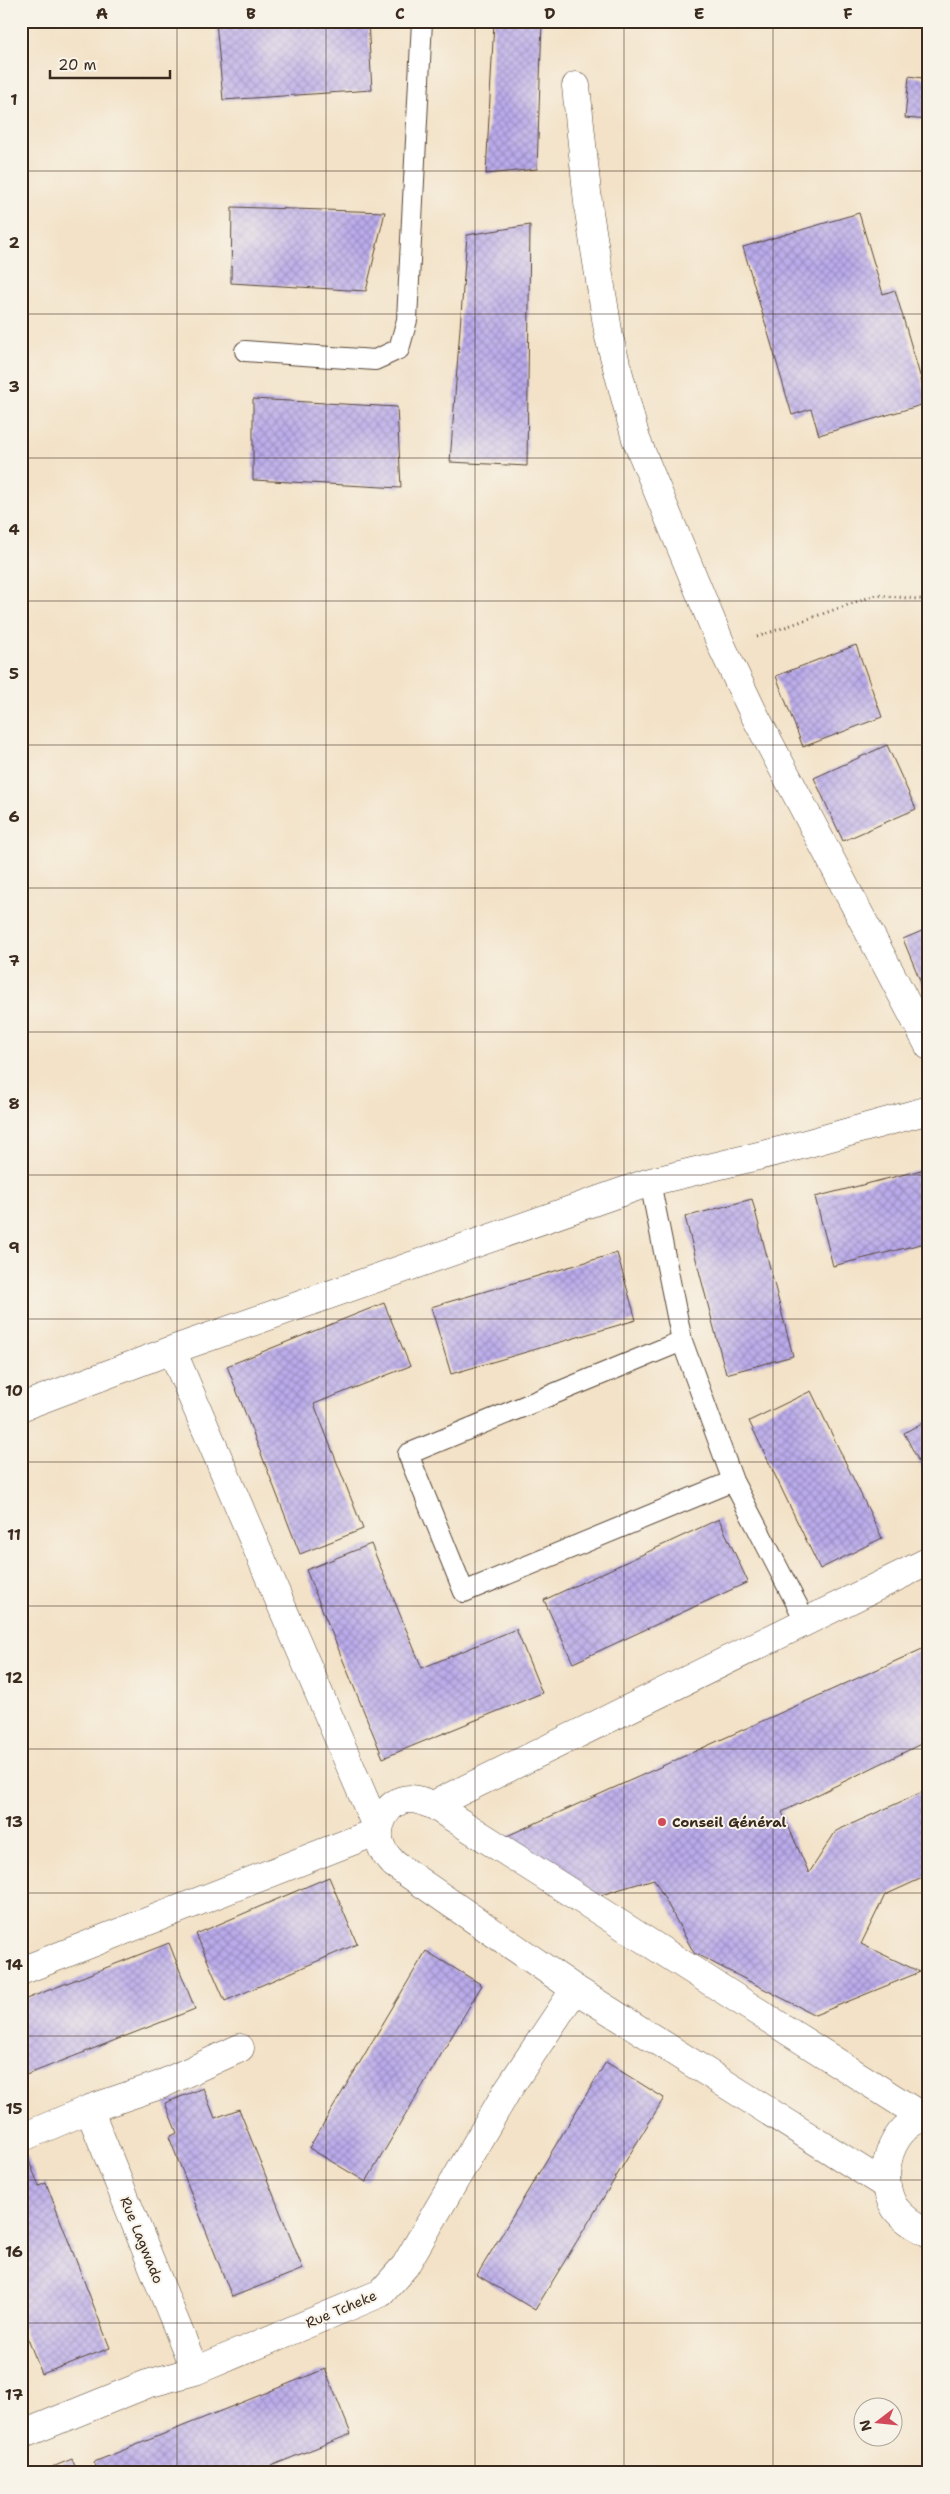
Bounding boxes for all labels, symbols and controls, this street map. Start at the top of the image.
text: A [96,3,108,24]
text: B [246,3,256,24]
text: C [395,3,405,24]
text: D [544,3,556,24]
text: E [694,3,704,24]
text: F [843,3,853,24]
scale bar [50,48,170,80]
text: 20 m [58,55,97,75]
text: 1 [10,89,18,110]
text: 2 [8,232,20,253]
text: 3 [8,376,20,397]
text: 4 [8,519,20,540]
text: 5 [9,663,19,684]
text: 6 [8,806,20,827]
text: 7 [8,950,20,971]
text: 8 [8,1093,20,1114]
text: 9 [8,1237,20,1258]
text: 10 [5,1380,23,1401]
text: 11 [7,1524,21,1545]
text: 12 [5,1667,23,1688]
text: 13 [5,1811,23,1832]
place label: Conseil Général [672,1813,787,1831]
marker: Conseil Général [656,1816,668,1828]
text: 14 [5,1954,23,1975]
text: 15 [5,2098,23,2119]
street label: Rue Lagwado [116,2194,168,2286]
text: 16 [5,2241,23,2262]
street label: Rue Tcheke [303,2286,379,2332]
text: 17 [5,2384,23,2405]
north arrow [852,2396,902,2446]
text: N [855,2418,876,2433]

